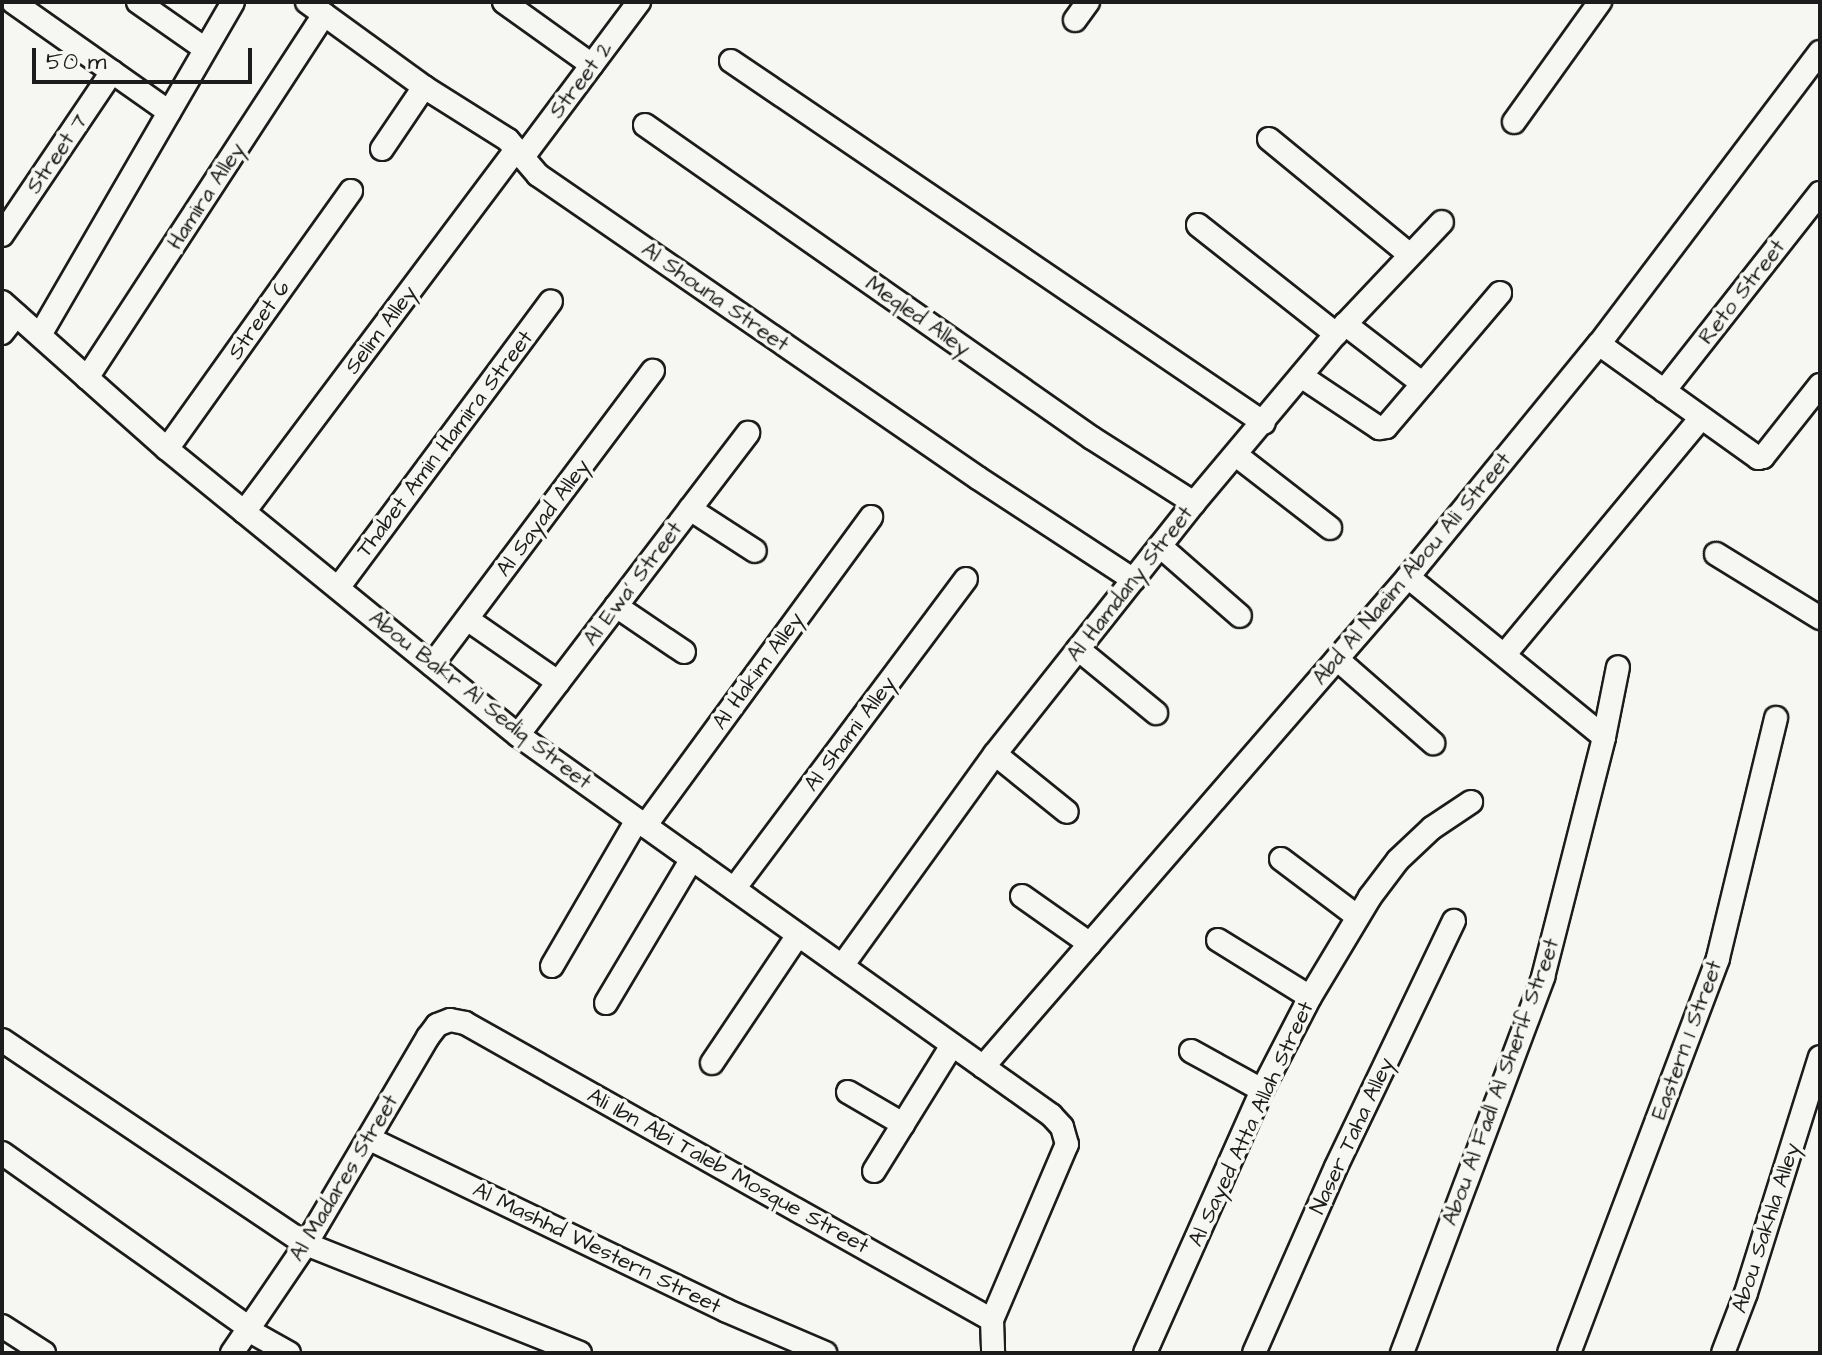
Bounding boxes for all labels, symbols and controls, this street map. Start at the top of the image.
scale bar [36,32,256,82]
street label: Street 2 [544,36,618,124]
text: 50 m [46,45,106,79]
street label: Street 7 [21,109,93,199]
street label: Hamira Alley [162,138,250,254]
street label: Reto Street [1693,234,1791,350]
street label: Al Shouna Street [636,236,794,358]
street label: Meqled Alley [861,270,975,362]
street label: Street 6 [222,275,296,365]
street label: Selim Alley [339,281,423,379]
street label: Thabet Amin Hamira Street [351,325,539,563]
street label: Abd Al Naeim Abou Ali Street [1307,447,1517,691]
street label: Al Sayad Alley [490,454,596,582]
street label: Al Hamdany Street [1061,501,1199,667]
street label: Al Ewa' Street [578,517,688,651]
street label: Abou Bakr Al Sediq Street [363,605,597,795]
street label: Al Hakim Alley [707,607,809,735]
street label: Al Shami Alley [798,671,902,797]
street label: Abou Al Fadl Al Sherif Street [1437,935,1565,1229]
street label: Eastern 1 Street [1646,957,1728,1123]
street label: Al Sayed Atta Allah Street [1183,997,1319,1251]
street label: Naser Taha Alley [1304,1054,1400,1218]
street label: Ali Ibn Abi Taleb Mosque Street [583,1082,873,1260]
street label: Al Madares Street [284,1090,404,1266]
street label: Abou Sakhla Alley [1726,1140,1806,1316]
street label: Al Mashhd Western Street [469,1176,725,1320]

